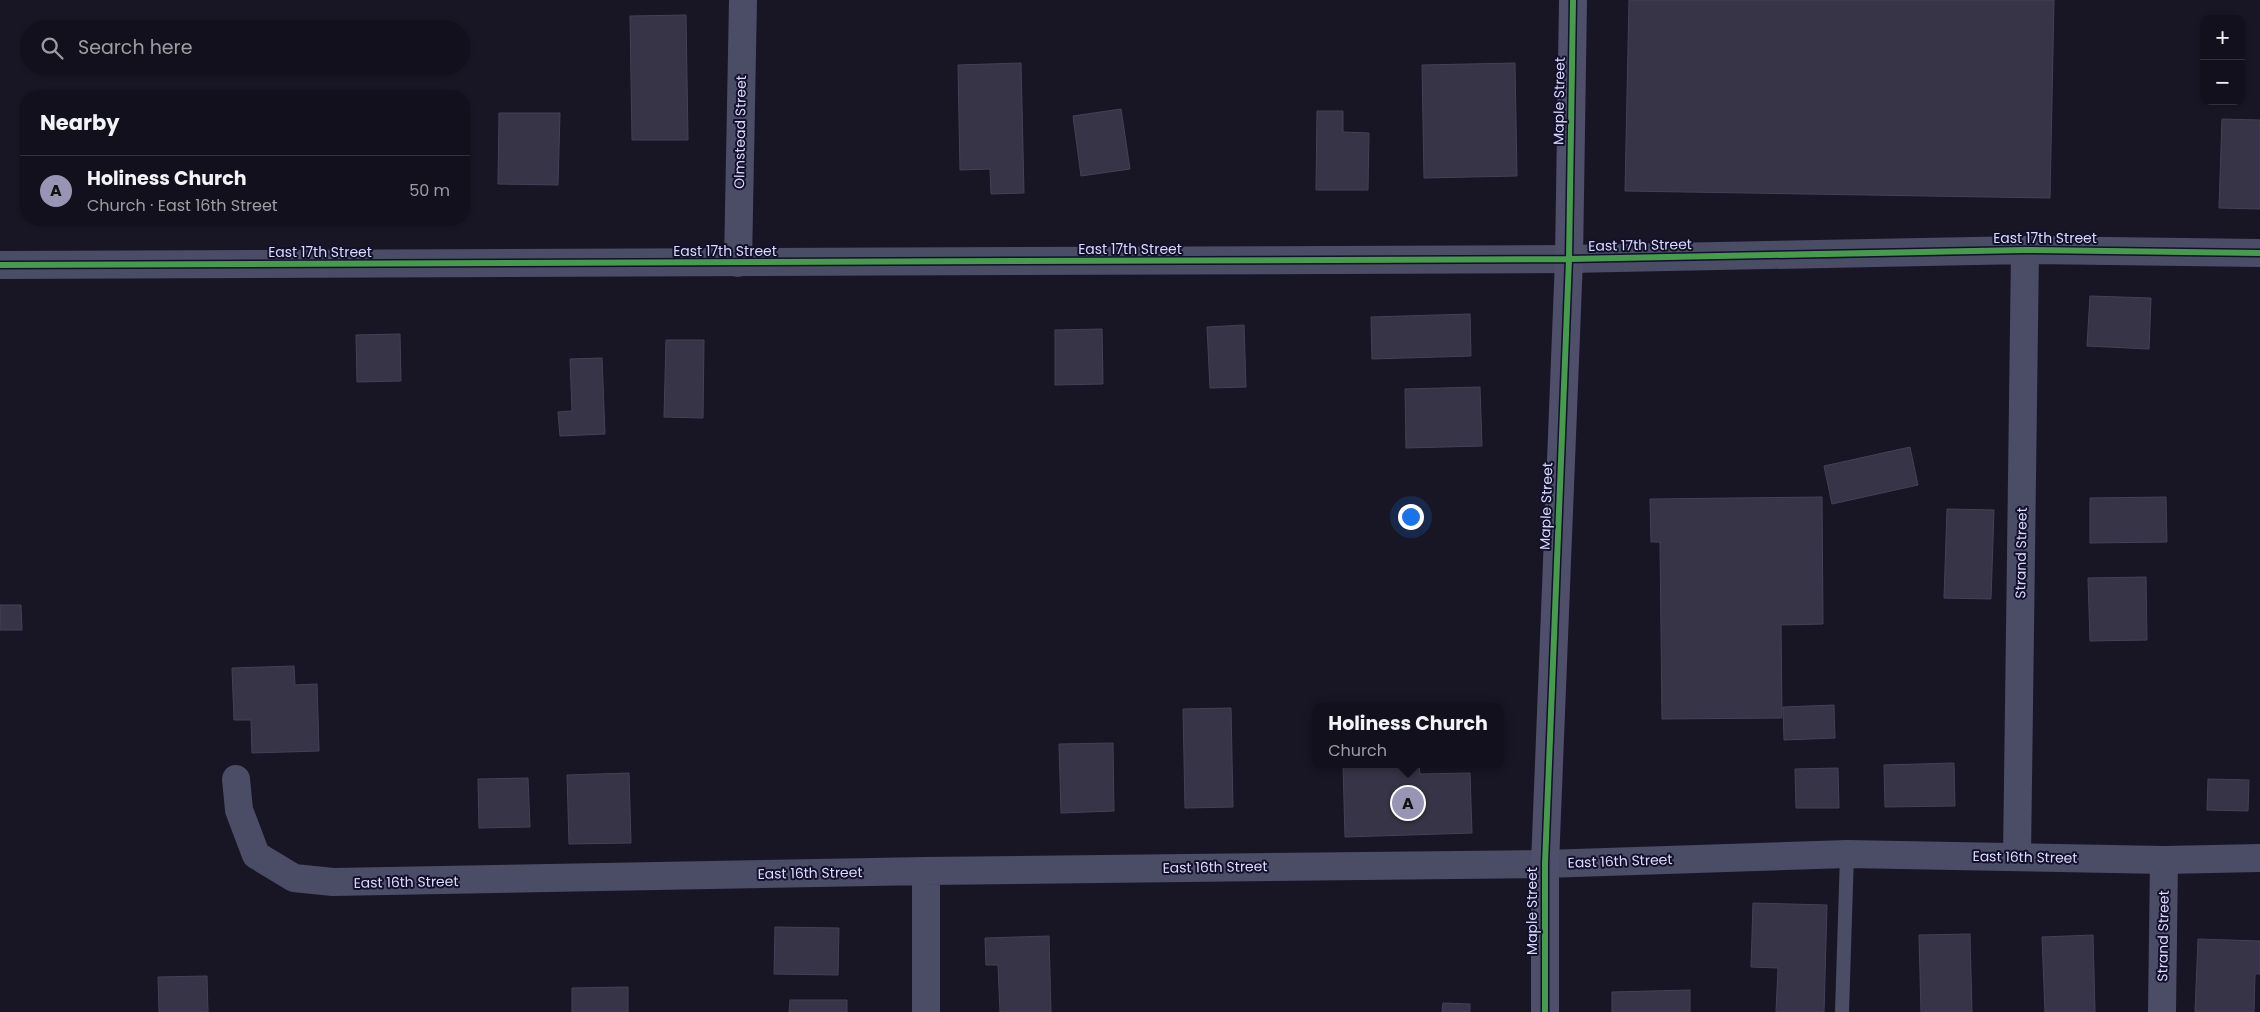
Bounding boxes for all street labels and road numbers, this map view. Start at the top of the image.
street label: Maple Street [1548,57,1570,145]
street label: Olmstead Street [729,75,751,189]
street label: East 17th Street [1993,228,2097,248]
street label: East 17th Street [1588,234,1692,256]
street label: East 17th Street [1078,239,1182,259]
street label: East 17th Street [673,241,777,261]
street label: East 17th Street [268,242,372,262]
street label: Maple Street [1534,462,1558,550]
street label: Strand Street [2010,507,2032,599]
street label: East 16th Street [1972,846,2078,868]
street label: East 16th Street [1567,849,1673,873]
street label: East 16th Street [1162,856,1268,878]
street label: East 16th Street [757,862,863,884]
street label: Maple Street [1522,867,1542,955]
street label: East 16th Street [353,871,459,893]
street label: Strand Street [2152,890,2174,982]

